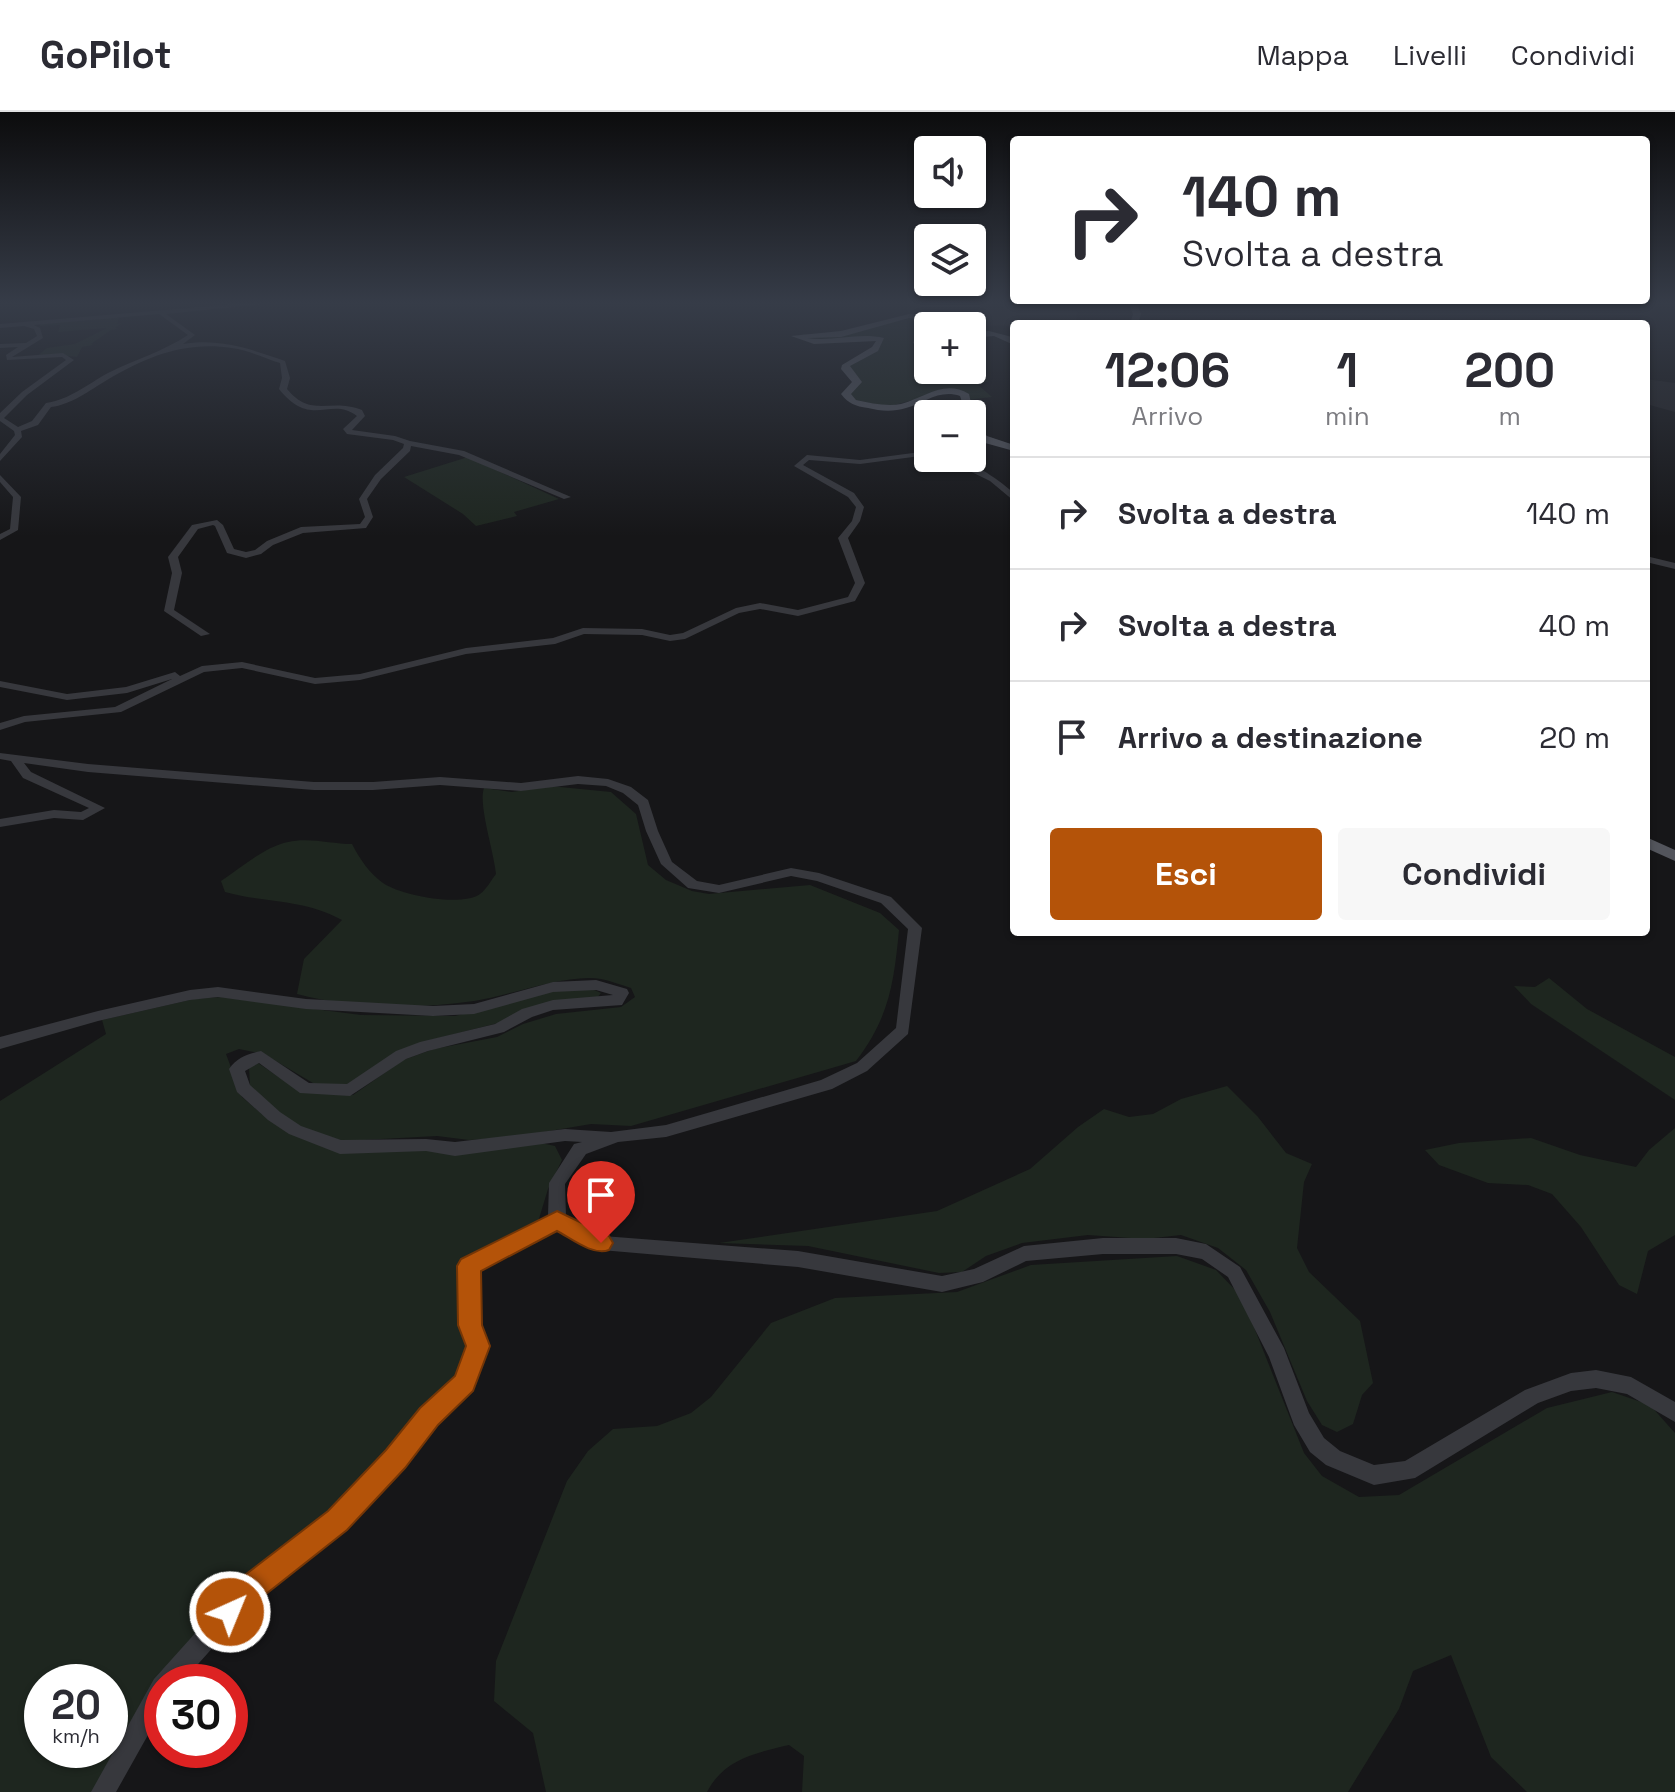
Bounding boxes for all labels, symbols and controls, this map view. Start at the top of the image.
text: GoPilot [40,31,172,79]
text: Mappa [1256,37,1349,73]
text: Livelli [1393,37,1467,73]
text: Condividi [1511,37,1635,73]
map controls [914,136,986,472]
button: sound [914,136,986,208]
text: 140 m [1182,161,1341,232]
icon: right [1050,168,1154,272]
button: layers [914,224,986,296]
text: Svolta a destra [1182,231,1443,277]
button: + [914,312,986,384]
text: 12:06 [1105,340,1230,401]
text: 1 [1336,340,1358,401]
text: 200 [1464,340,1555,401]
text: Arrivo [1132,399,1203,433]
text: min [1325,399,1370,433]
text: m [1499,399,1521,433]
button: − [914,400,986,472]
icon: right [1050,491,1094,535]
text: Svolta a destra [1118,494,1337,533]
text: 140 m [1526,494,1610,533]
icon: right [1050,603,1094,647]
text: Svolta a destra [1118,606,1337,645]
text: 40 m [1539,606,1610,645]
icon: arrive [1050,715,1094,759]
text: Arrivo a destinazione [1118,718,1423,757]
text: 20 m [1539,718,1610,757]
button: Esci [1050,828,1322,920]
button: Condividi [1338,828,1610,920]
pin [567,1161,635,1243]
icon: arrive [579,1173,623,1217]
position arrow [188,1570,272,1654]
speed limit sign: 30 [144,1664,248,1768]
text: 20 [51,1680,101,1731]
text: km/h [52,1723,100,1749]

